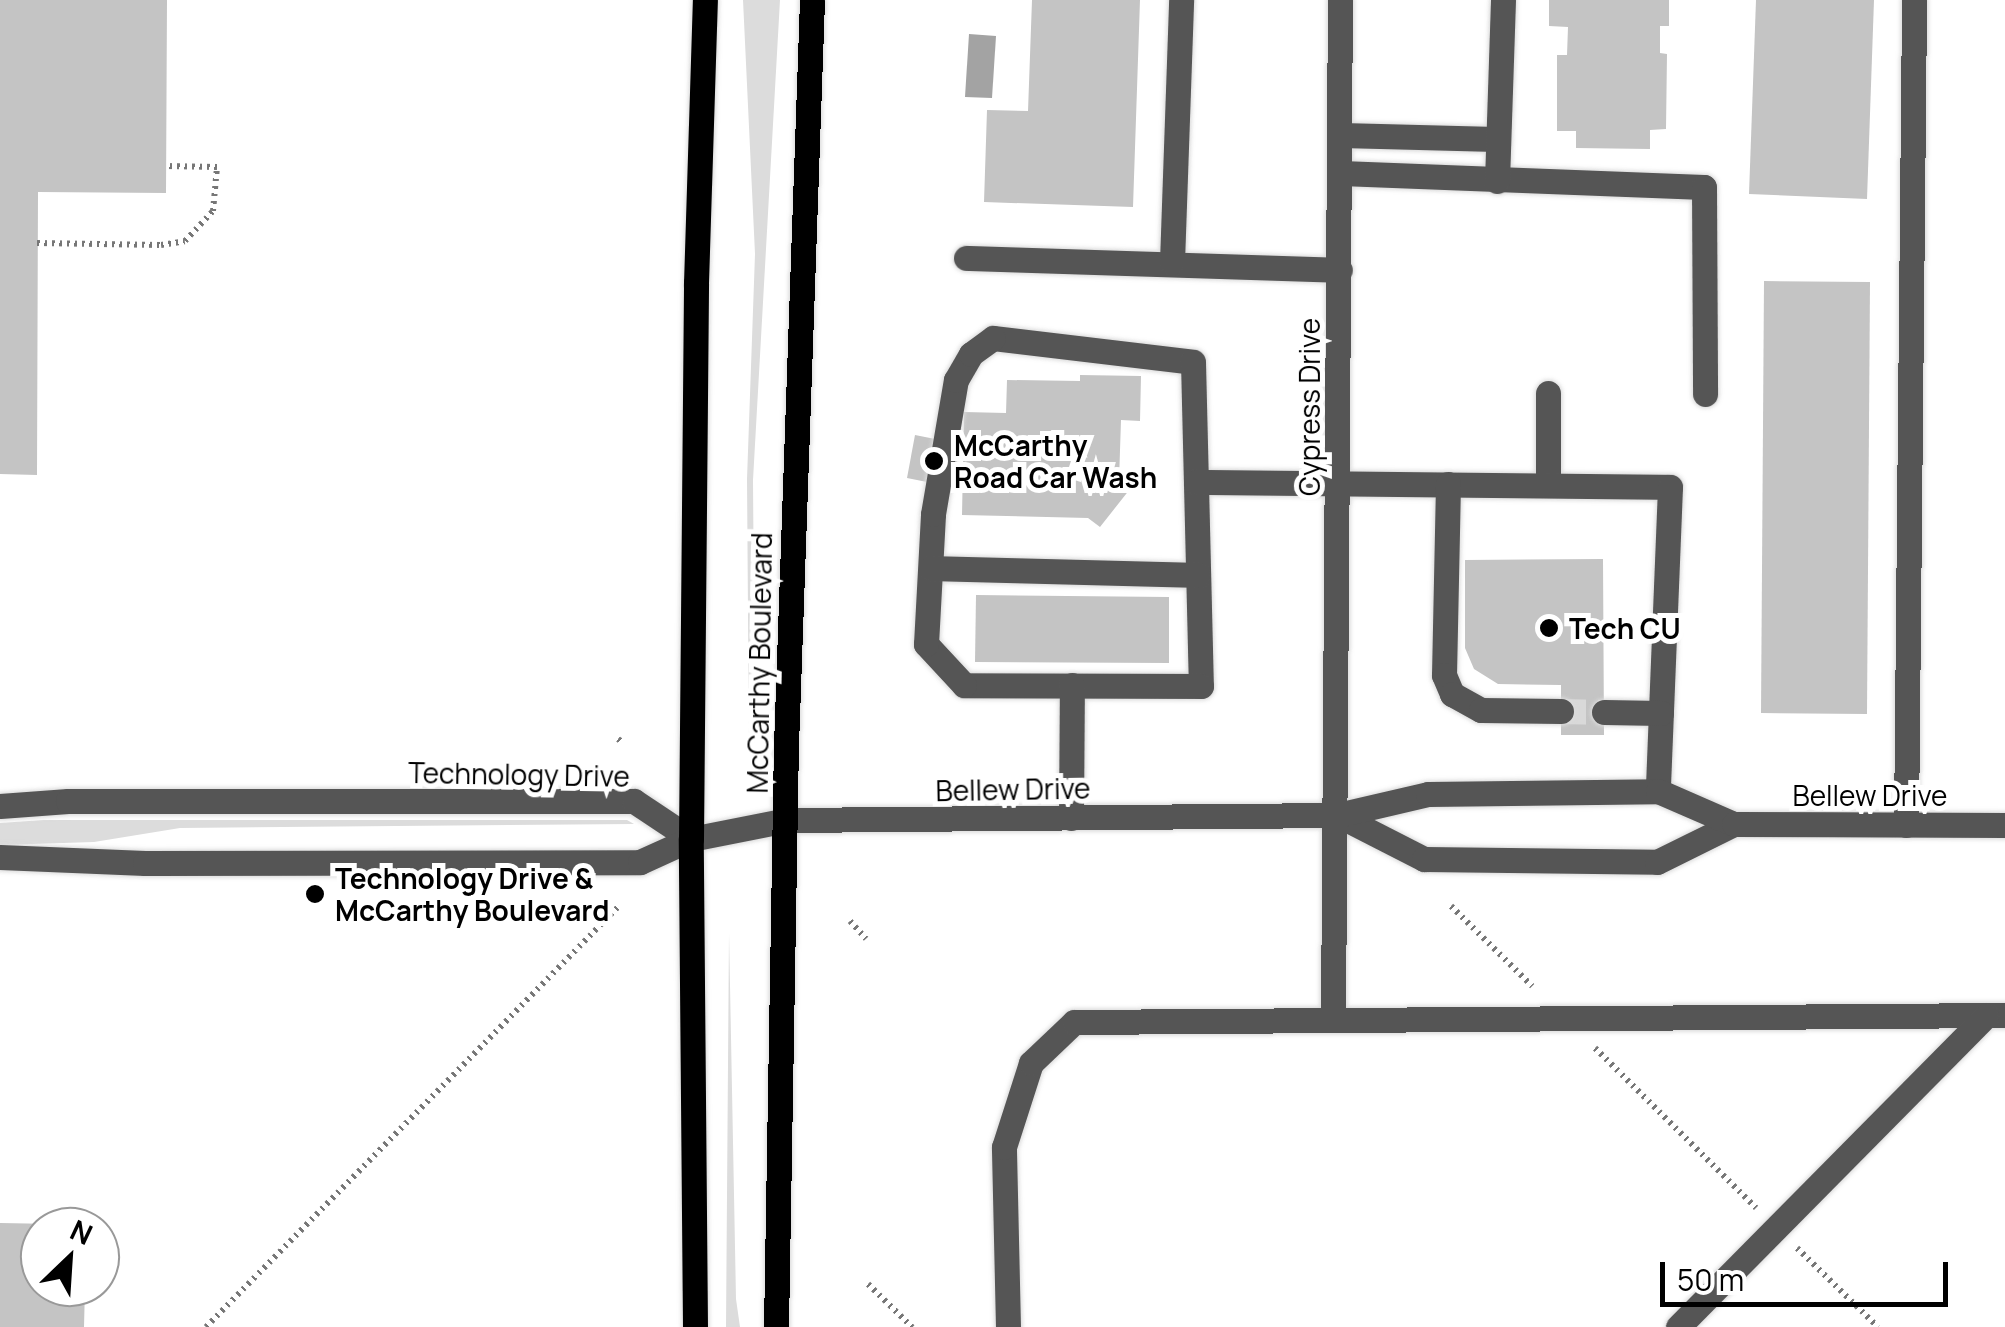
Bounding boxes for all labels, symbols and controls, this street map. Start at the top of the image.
street label: Cypress Drive [1292,318,1326,496]
place label: McCarthy Road Car Wash [954,428,1157,494]
marker: McCarthy Road Car Wash [923,450,945,472]
street label: McCarthy Boulevard [740,532,778,794]
place label: Tech CU [1569,611,1681,645]
marker: Tech CU [1538,617,1560,639]
street label: Technology Drive [408,755,630,793]
street label: Bellew Drive [935,771,1091,807]
street label: Bellew Drive [1793,778,1947,812]
place label: Technology Drive & McCarthy Boulevard [335,861,610,927]
marker: Technology Drive & McCarthy Boulevard [304,883,326,905]
north arrow [20,1207,120,1307]
text: N [65,1210,99,1253]
scale bar [1665,1242,1952,1304]
text: 50 m [1677,1259,1744,1300]

